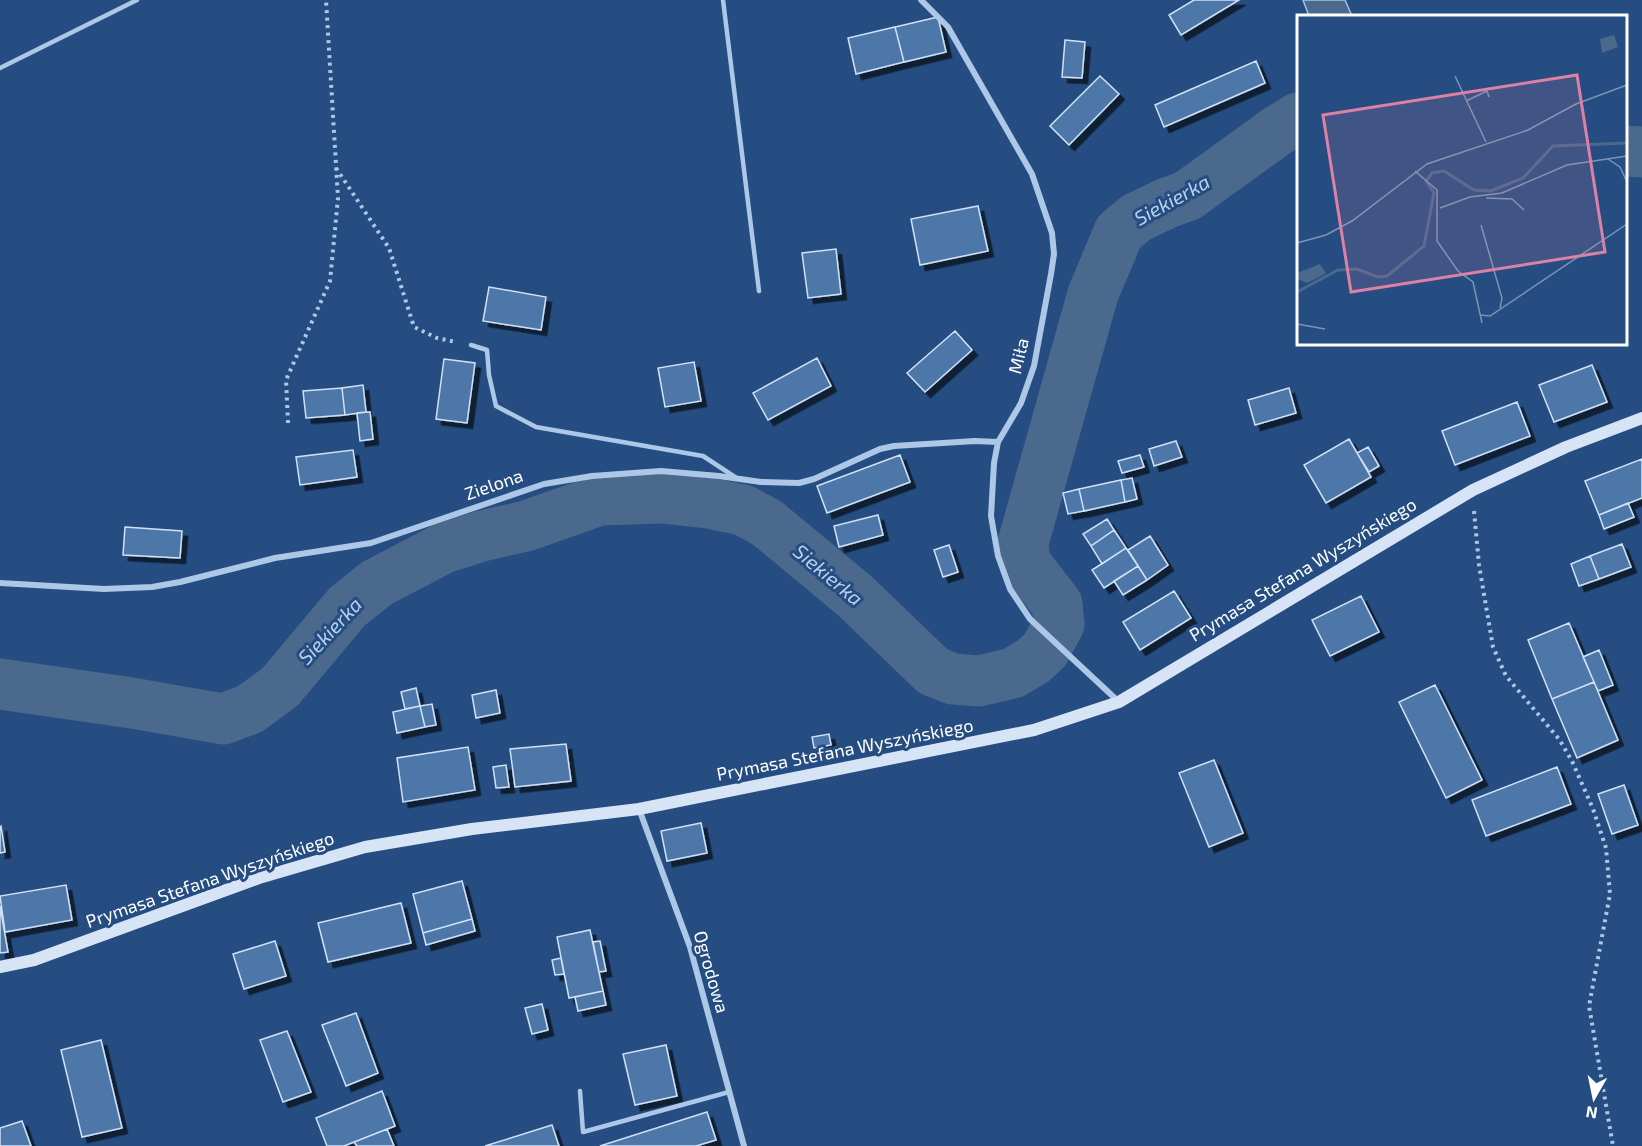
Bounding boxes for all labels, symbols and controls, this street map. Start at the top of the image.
inset map [1297,15,1627,345]
water label: Siekierka [1130,169,1213,230]
street label: Miła [1003,336,1033,376]
street label: Zielona [462,464,526,504]
street label: Prymasa Stefana Wyszyńskiego [1185,493,1420,646]
water label: Siekierka [789,538,868,610]
water label: Siekierka [292,592,366,669]
street label: Prymasa Stefana Wyszyńskiego [715,713,975,785]
street label: Prymasa Stefana Wyszyńskiego [83,826,337,932]
street label: Ogrodowa [690,928,734,1015]
north arrow [1564,1068,1624,1128]
text: N [1584,1103,1599,1124]

